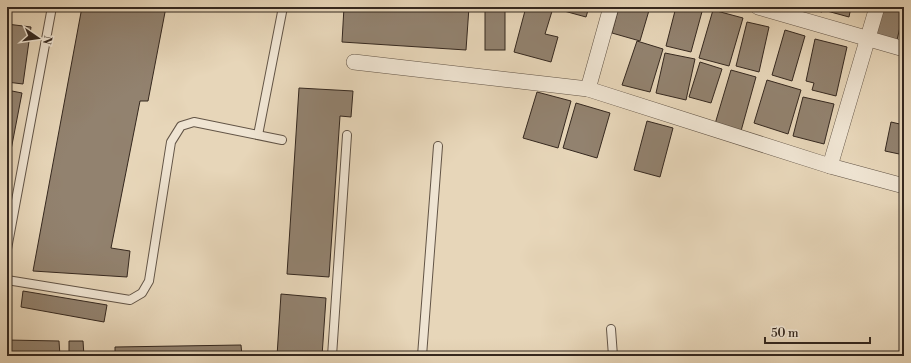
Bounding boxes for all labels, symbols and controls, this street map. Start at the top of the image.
north arrow [18,18,58,58]
text: N [39,34,55,46]
scale bar [765,319,870,345]
text: 50 m [771,326,799,341]

